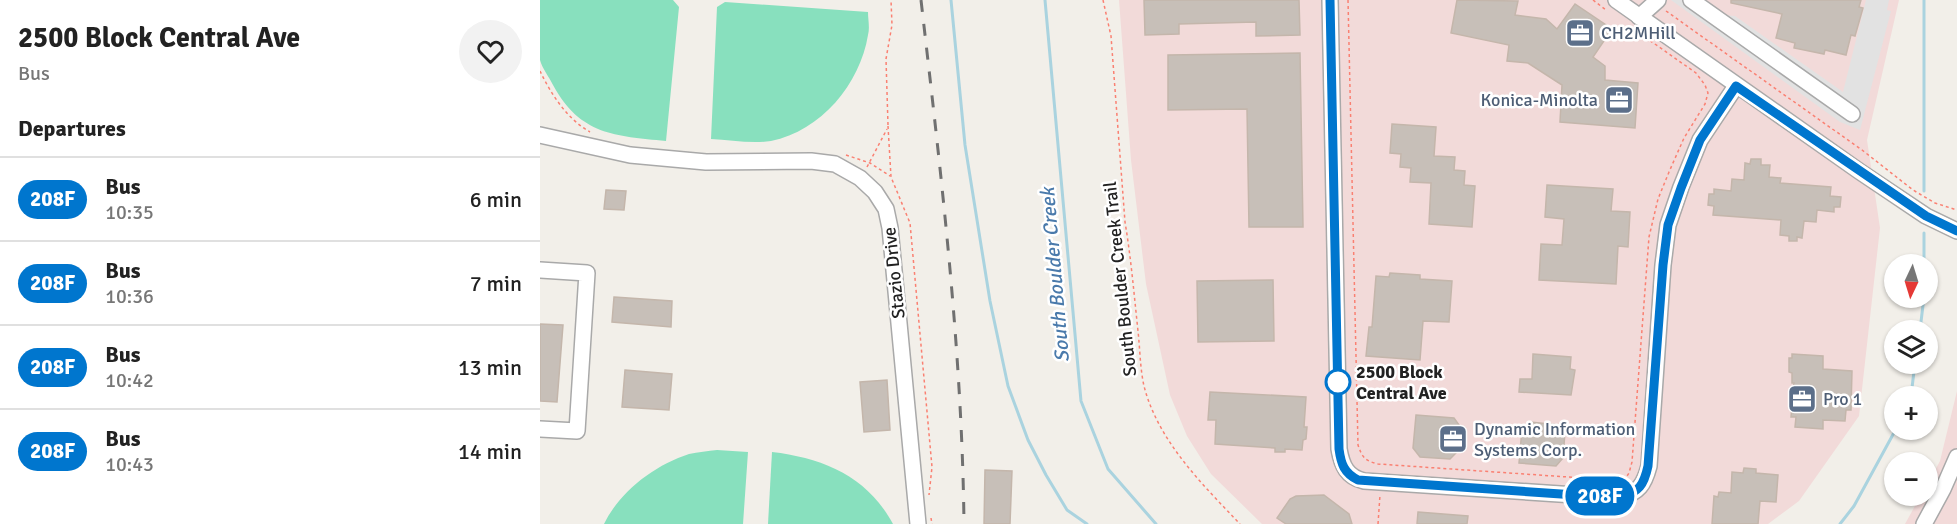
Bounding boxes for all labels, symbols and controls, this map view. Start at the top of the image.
office icon: CH2MHill [1564,17,1596,49]
button: heart [459,20,522,83]
text: 2500 Block Central Ave [18,21,300,55]
place label: CH2MHill [1601,22,1676,44]
text: Bus [18,61,50,86]
office icon: Konica-Minolta [1603,84,1635,116]
place label: Konica-Minolta [1481,89,1598,111]
text: Departures [18,115,126,142]
text: Bus [105,173,141,200]
street label: South Boulder Creek Trail [1099,181,1141,377]
water label: South Boulder Creek [1035,185,1075,363]
text: 208F [30,186,75,212]
text: 6 min [470,186,522,213]
text: 10:35 [105,200,154,225]
street label: Stazio Drive [878,226,910,320]
north arrow [1884,254,1938,308]
map controls [1884,254,1938,506]
text: Bus [105,257,141,284]
text: 208F [30,270,75,296]
text: 7 min [470,270,522,297]
text: 10:36 [105,284,154,309]
button: layers [1884,320,1938,374]
text: Bus [105,341,141,368]
text: 208F [30,354,75,380]
text: 13 min [458,354,522,381]
place label: 2500 Block Central Ave [1356,361,1447,404]
text: 10:42 [105,368,154,393]
marker: 2500 Block Central Ave [1325,369,1351,395]
office icon: Pro 1 [1786,383,1818,415]
button: + [1884,386,1938,440]
place label: Pro 1 [1823,388,1862,410]
place label: Dynamic Information Systems Corp. [1474,418,1635,461]
office icon: Dynamic Information Systems Corp. [1437,423,1469,455]
text: Bus [105,425,141,452]
text: 208F [30,438,75,464]
text: 14 min [458,438,522,465]
text: 10:43 [105,452,154,477]
button: − [1884,452,1938,506]
line badge: 208F [1558,476,1642,516]
text: 208F [1577,483,1623,509]

